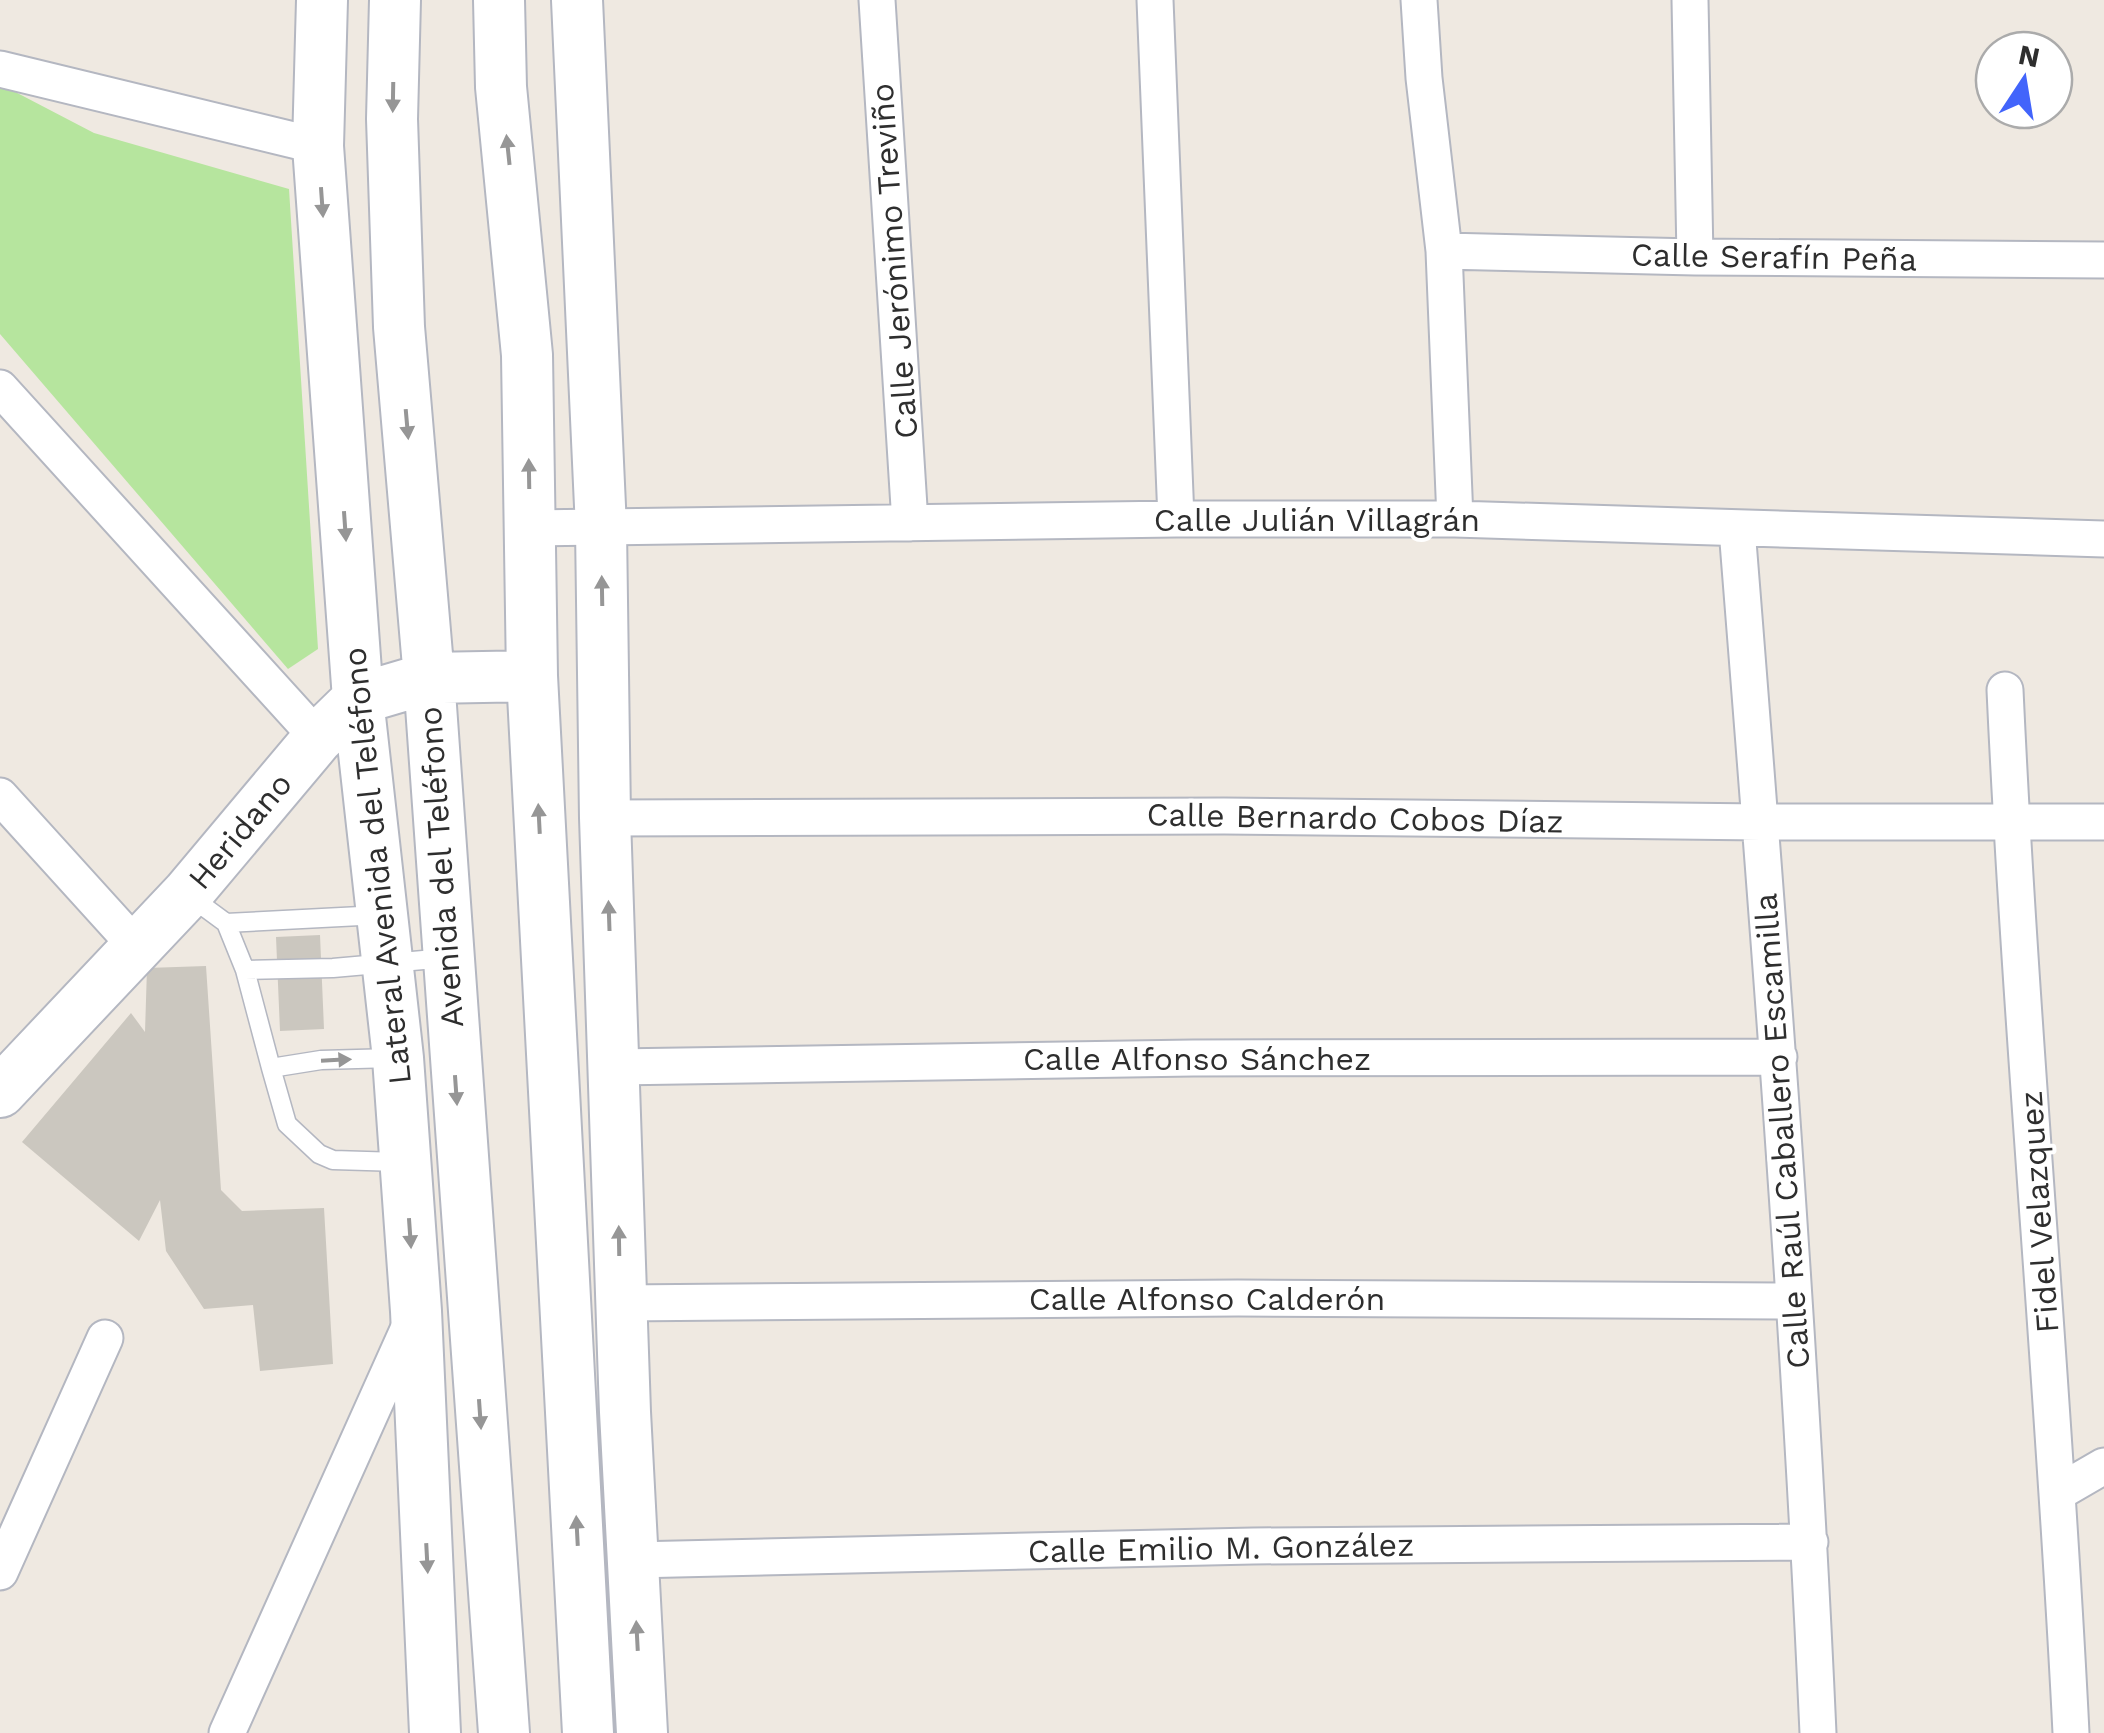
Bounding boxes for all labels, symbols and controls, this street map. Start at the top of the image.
north arrow [1974,30,2074,130]
text: N [2016,38,2043,74]
one-way arrow [384,82,400,114]
street label: Calle Jerónimo Treviño [863,82,925,440]
one-way arrow [499,133,515,165]
one-way arrow [315,187,331,219]
street label: Calle Serafín Peña [1631,236,1917,278]
one-way arrow [400,408,416,440]
one-way arrow [521,457,537,489]
street label: Calle Julián Villagrán [1154,501,1480,539]
one-way arrow [338,511,354,543]
one-way arrow [594,575,610,607]
street label: Lateral Avenida del Teléfono [335,646,419,1086]
street label: Avenida del Teléfono [411,705,471,1029]
street label: Heridano [180,765,300,897]
street label: Calle Bernardo Cobos Díaz [1146,795,1564,841]
one-way arrow [530,802,546,834]
street label: Calle Raúl Caballero Escamilla [1746,892,1818,1370]
one-way arrow [601,900,617,932]
street label: Calle Alfonso Sánchez [1023,1040,1371,1078]
one-way arrow [321,1052,353,1068]
one-way arrow [449,1074,465,1106]
street label: Fidel Velazquez [2012,1090,2066,1334]
one-way arrow [403,1218,419,1250]
one-way arrow [611,1225,627,1257]
street label: Calle Alfonso Calderón [1029,1280,1385,1318]
one-way arrow [473,1399,489,1430]
one-way arrow [569,1514,585,1546]
street label: Calle Emilio M. González [1028,1526,1414,1570]
one-way arrow [419,1542,435,1574]
one-way arrow [629,1619,645,1651]

